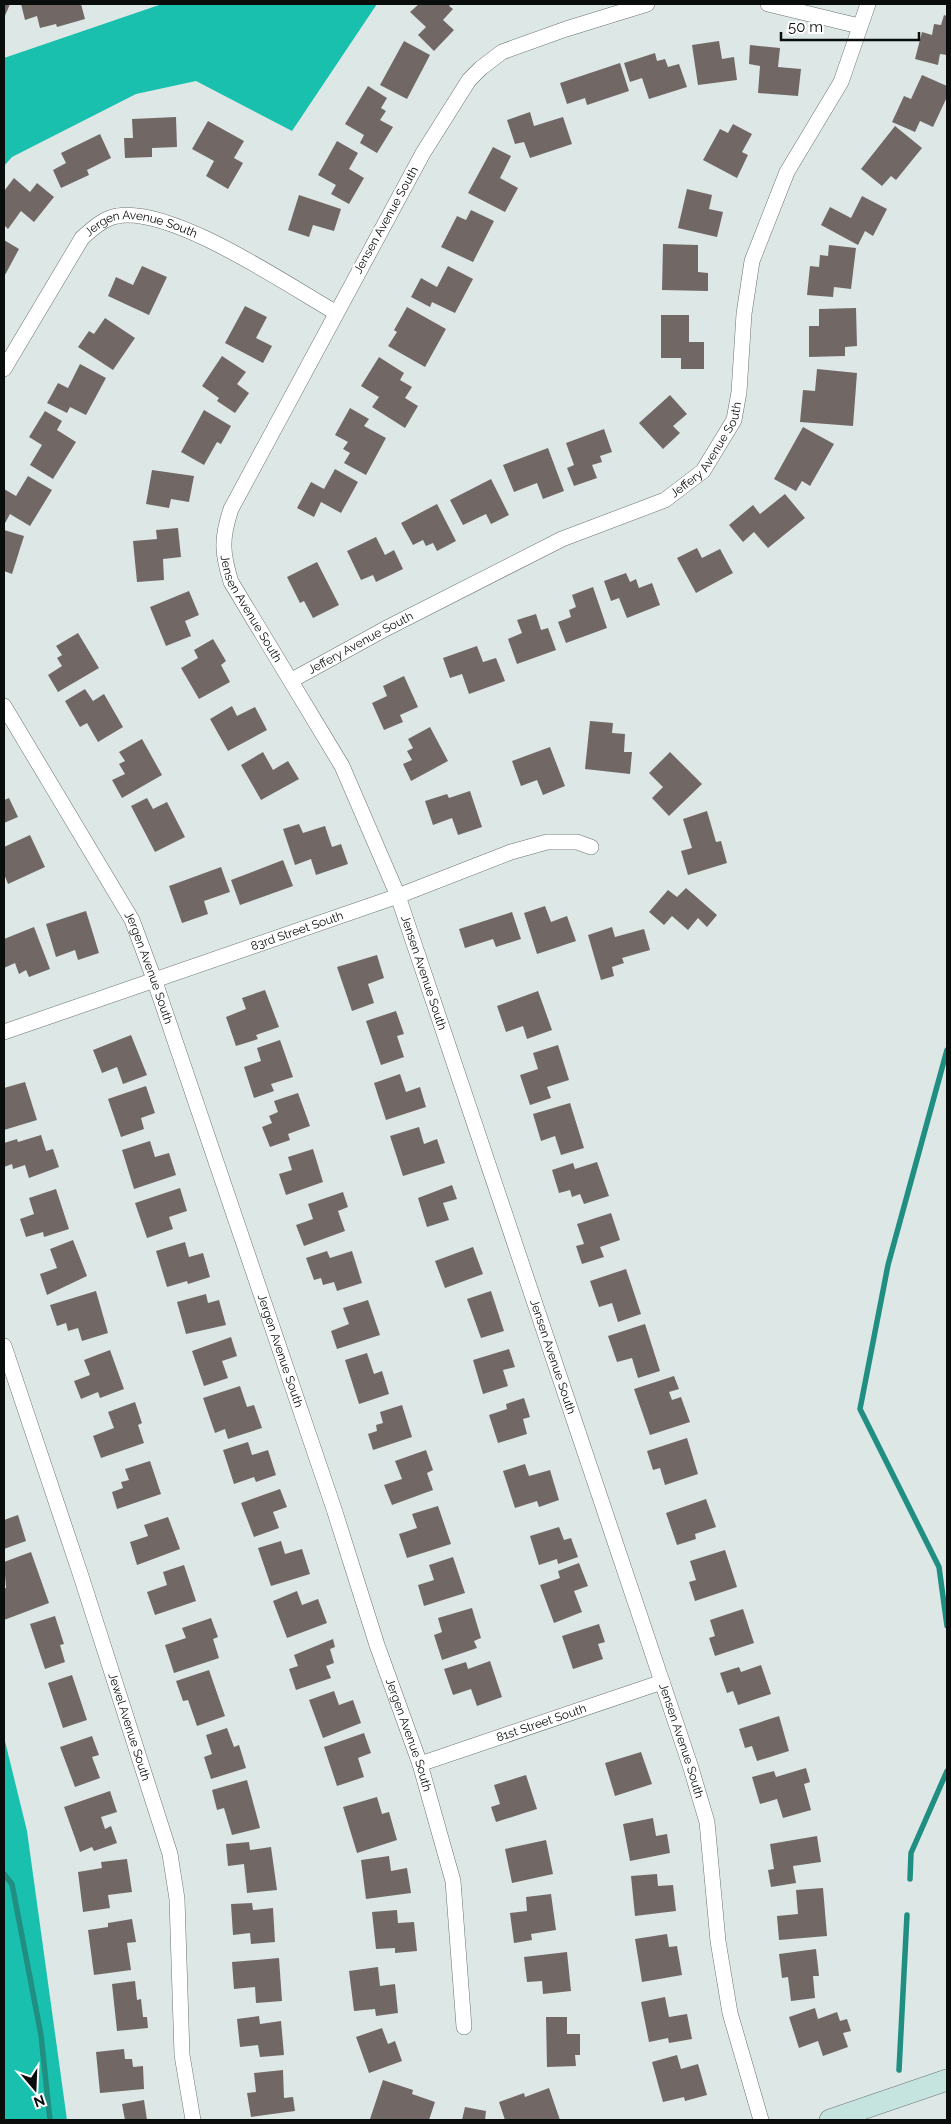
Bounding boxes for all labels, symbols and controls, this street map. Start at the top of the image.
scale bar [781,10,918,42]
text: 50 m [788,18,823,36]
street label: Jensen Avenue South [351,164,421,276]
text: Jergen Avenue South [82,208,200,241]
street label: Jergen Avenue South [82,229,202,245]
street label: Jeffery Avenue South [668,401,744,500]
street label: Jensen Avenue South [218,554,285,665]
street label: Jeffery Avenue South [306,609,415,677]
street label: 83rd Street South [249,908,345,953]
street label: Jergen Avenue South [122,909,176,1026]
street label: Jensen Avenue South [398,914,450,1032]
street label: Jergen Avenue South [255,1292,306,1409]
street label: Jensen Avenue South [527,1298,579,1416]
street label: Jewel Avenue South [105,1671,153,1783]
street label: Jergen Avenue South [383,1676,434,1793]
street label: Jensen Avenue South [656,1681,707,1800]
street label: 81st Street South [494,1701,588,1745]
north arrow [10,2064,60,2114]
text: N [32,2092,47,2111]

